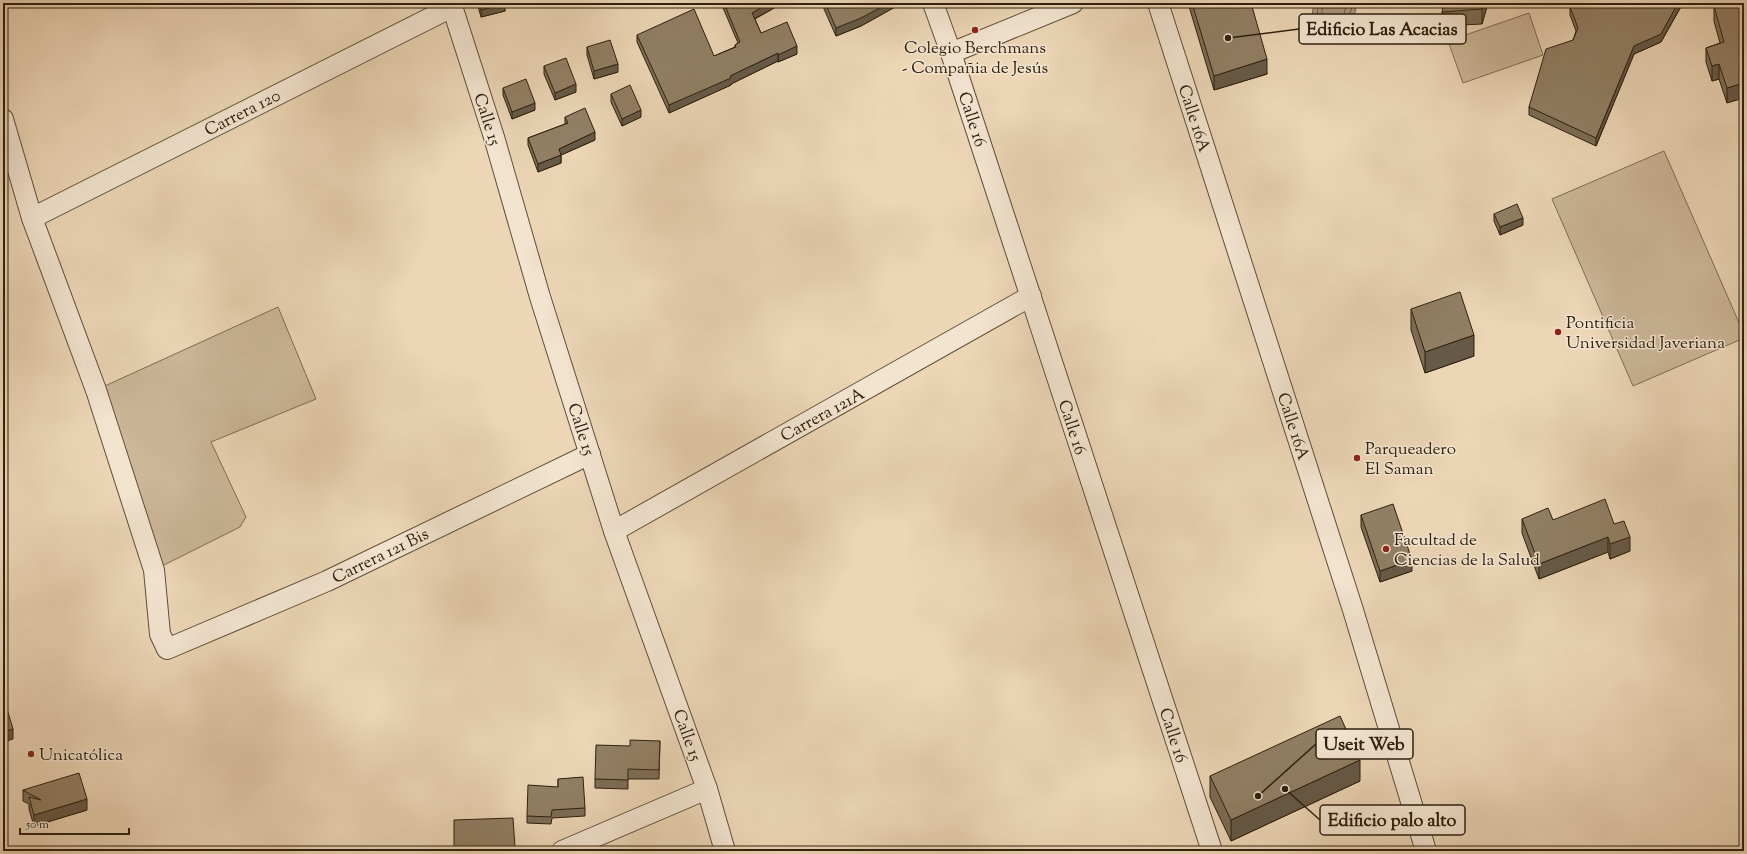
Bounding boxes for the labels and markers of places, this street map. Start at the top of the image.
callout: Edificio Las Acacias [1299,14,1466,44]
marker: Colegio Berchmans - Compañia de Jesús [970,25,980,35]
place label: Colegio Berchmans - Compañia de Jesús [902,37,1049,81]
place label: Pontificia Universidad Javeriana [1566,312,1725,356]
marker: Pontificia Universidad Javeriana [1553,327,1563,337]
place label: Parqueadero El Saman [1365,438,1456,482]
marker: Parqueadero El Saman [1352,453,1362,463]
place label: Facultad de Ciencias de la Salud [1394,529,1540,573]
marker: Facultad de Ciencias de la Salud [1381,544,1391,554]
callout: Useit Web [1316,729,1413,759]
place label: Unicatólica [39,744,123,768]
marker: Unicatólica [26,749,36,759]
callout: Edificio palo alto [1320,805,1465,835]

